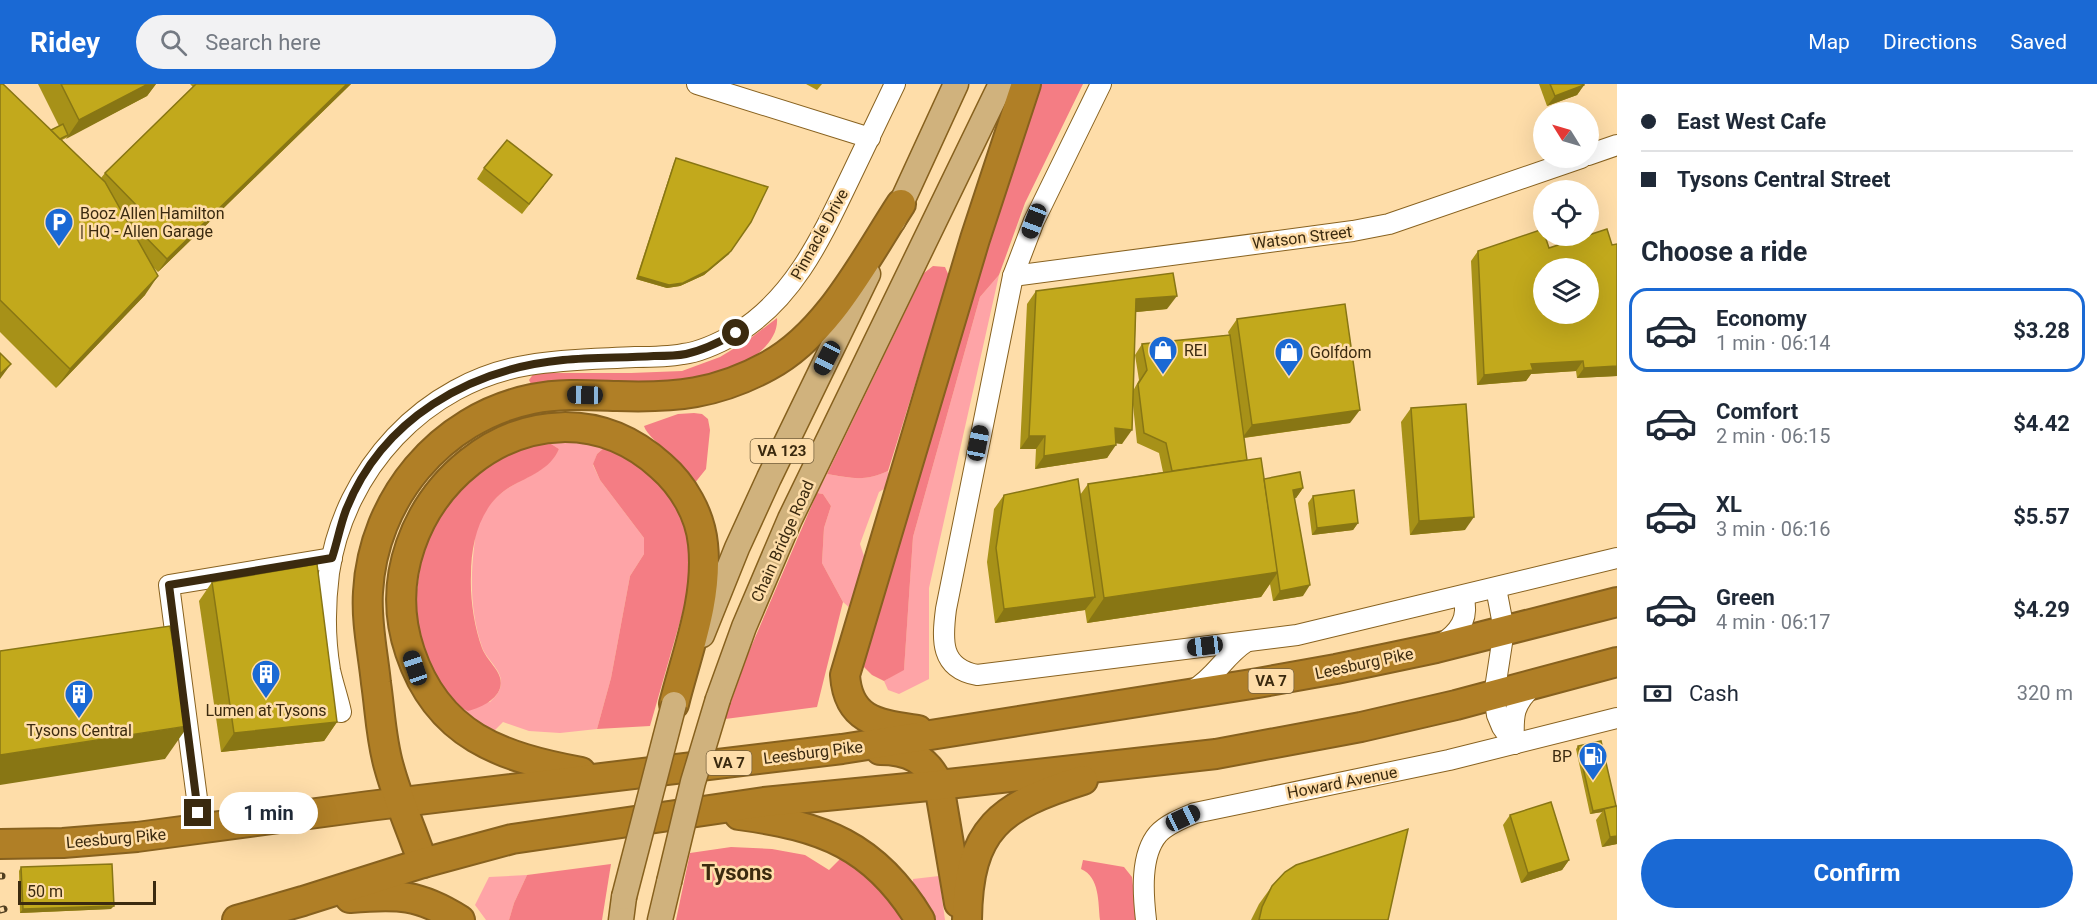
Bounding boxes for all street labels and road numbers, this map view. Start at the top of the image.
street label: Pinnacle Drive [787,185,852,283]
street label: Watson Street [1251,222,1353,253]
road number: VA 123 [750,439,814,463]
street label: Chain Bridge Road [747,477,818,605]
street label: Leesburg Pike [1313,644,1415,683]
road number: VA 7 [1248,669,1294,693]
street label: Leesburg Pike [762,737,864,768]
road number: VA 7 [706,751,752,775]
street label: Howard Avenue [1285,762,1399,802]
street label: Leesburg Pike [65,825,167,852]

